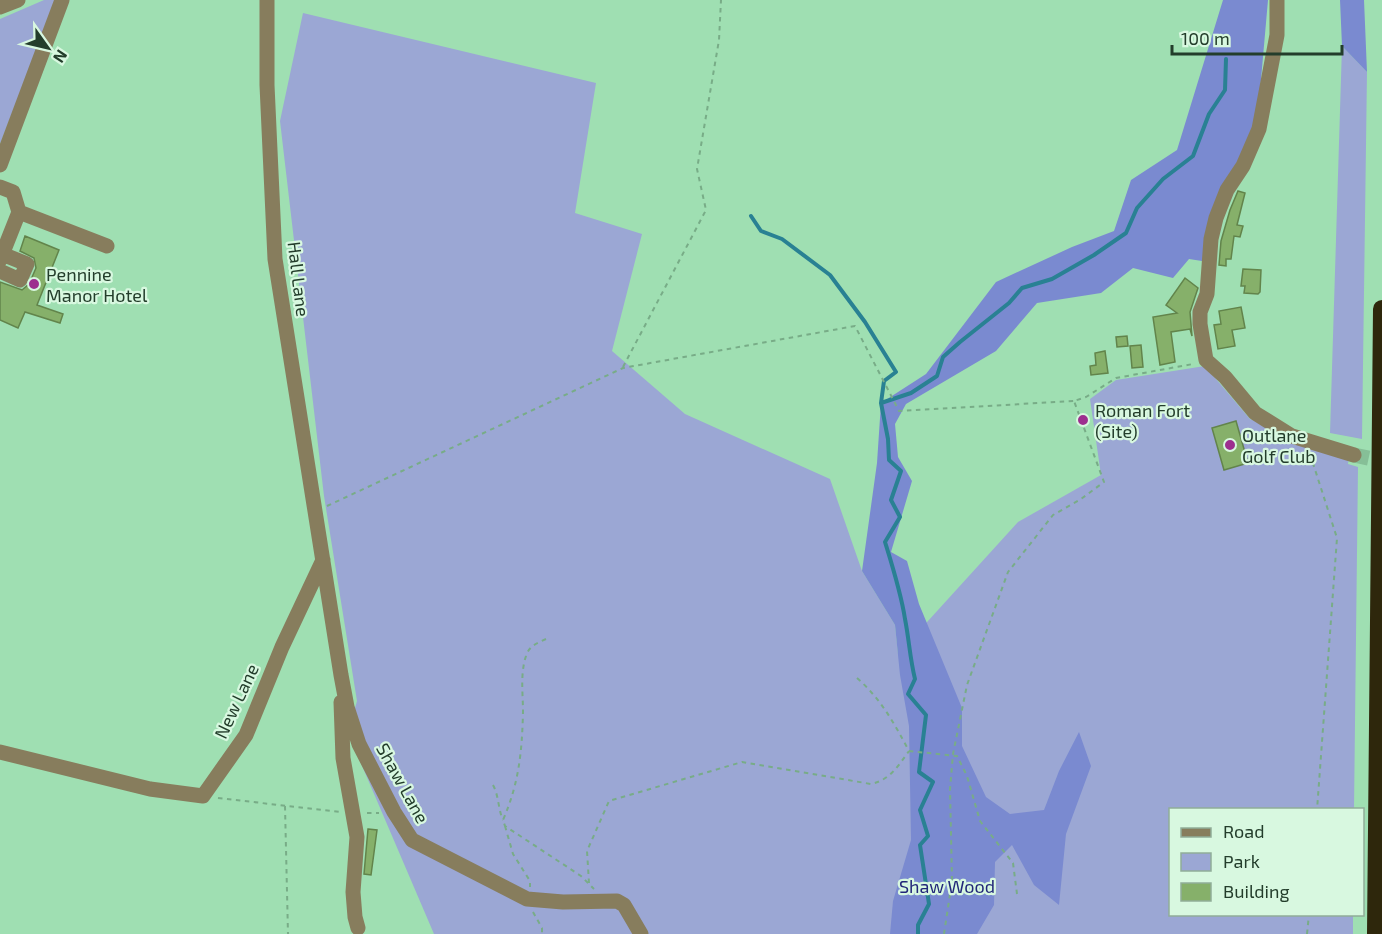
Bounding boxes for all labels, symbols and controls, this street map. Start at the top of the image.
north arrow [18,18,78,78]
scale bar [1172,18,1342,56]
text: 100 m [1181,27,1230,49]
text: N [50,47,72,67]
street label: Hall Lane [283,240,315,318]
place label: Pennine Manor Hotel [46,263,148,306]
marker: Pennine Manor Hotel [27,277,41,291]
place label: Roman Fort (Site) [1095,399,1190,442]
marker: Roman Fort (Site) [1076,413,1090,427]
place label: Outlane Golf Club [1242,424,1315,467]
marker: Outlane Golf Club [1223,438,1237,452]
street label: New Lane [209,660,263,742]
street label: Shaw Lane [372,739,434,827]
legend [1169,808,1364,916]
text: Road [1223,820,1264,842]
text: Park [1223,850,1260,872]
park label: Shaw Wood [899,875,995,897]
text: Building [1223,880,1290,902]

